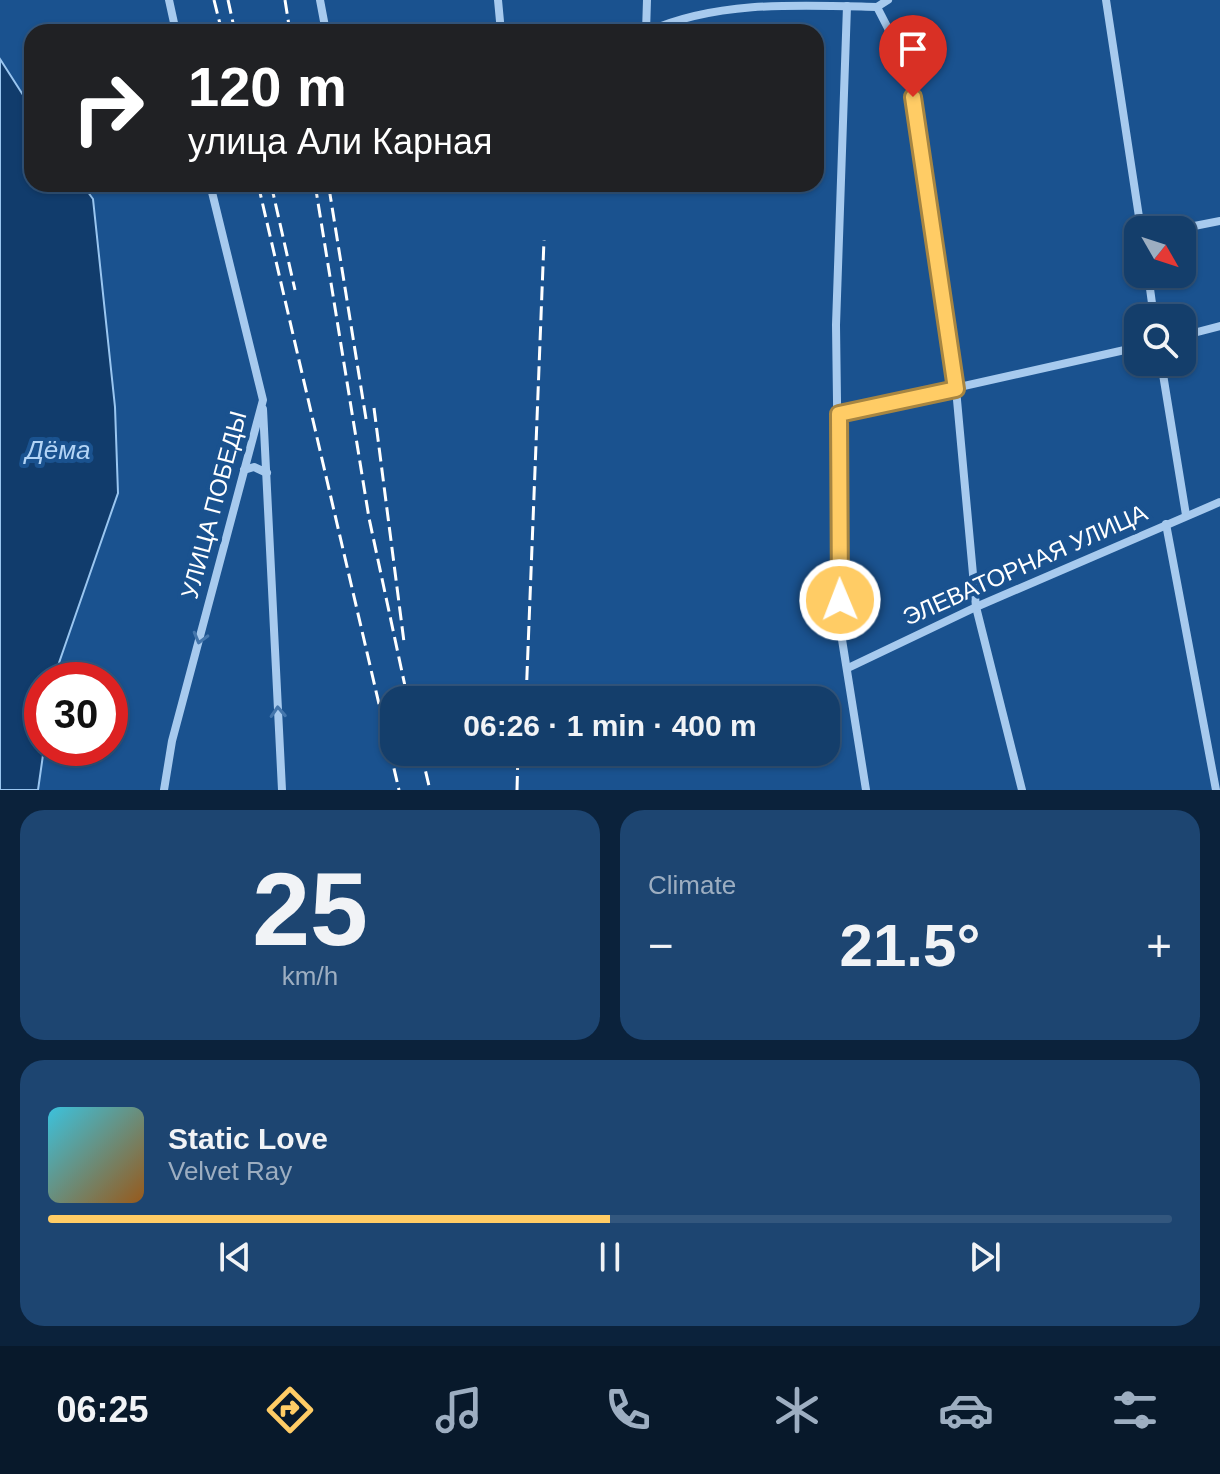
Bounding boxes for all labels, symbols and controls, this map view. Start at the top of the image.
pin [879,15,947,97]
icon: arrive [891,27,935,71]
text: 120 m [188,55,347,118]
icon: right [56,56,160,160]
text: улица Али Карная [188,121,493,162]
north arrow [1124,216,1196,288]
map controls [1124,216,1196,376]
button: search [1124,304,1196,376]
street label: УЛИЦА ПОБЕДЫ [175,408,252,602]
water label: Дёма [22,435,91,465]
street label: ЭЛЕВАТОРНАЯ УЛИЦА [899,498,1151,631]
position arrow [798,558,882,642]
one-way arrow [192,631,209,645]
speed limit sign: 30 [24,662,128,766]
one-way arrow [270,705,287,718]
text: 06:26 · 1 min · 400 m [463,709,757,742]
text: 25 [252,851,368,967]
text: Climate [648,870,736,900]
text: 21.5° [840,912,980,979]
text: − [648,921,674,970]
text: + [1146,921,1172,970]
text: km/h [282,961,338,991]
text: Static Love [168,1122,328,1155]
text: Velvet Ray [168,1156,292,1186]
icon: previous [213,1235,257,1279]
icon: pause [588,1235,632,1279]
icon: next [963,1235,1007,1279]
icon: directions [262,1382,318,1438]
icon: music [431,1382,487,1438]
icon: phone [600,1382,656,1438]
icon: climate [769,1382,825,1438]
icon: car [938,1382,994,1438]
icon: filters [1107,1382,1163,1438]
text: 06:25 [57,1389,149,1430]

